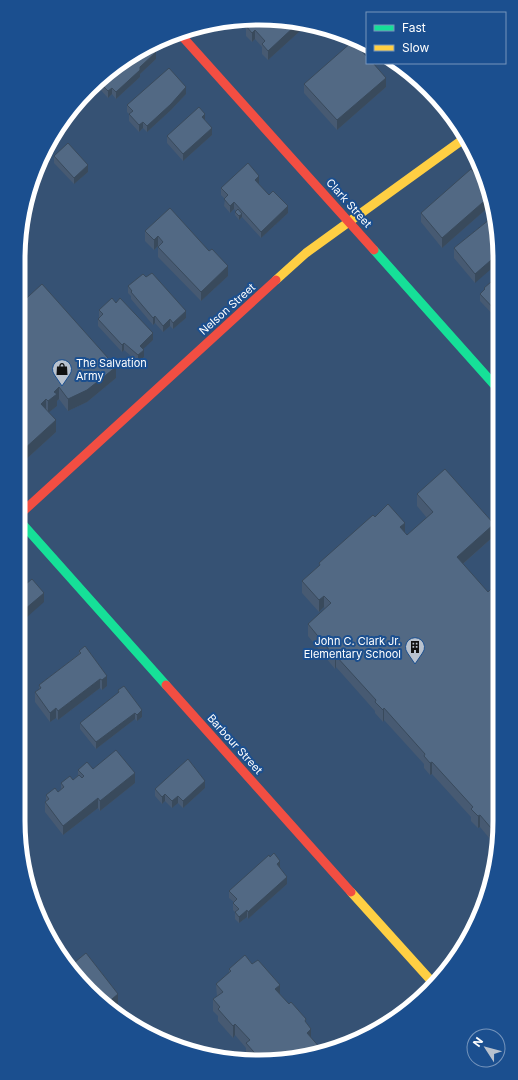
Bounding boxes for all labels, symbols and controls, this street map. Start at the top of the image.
legend [366,12,506,64]
text: Fast [402,20,426,35]
text: Slow [402,40,430,55]
street label: Clark Street [323,176,375,231]
street label: Nelson Street [196,280,258,338]
place label: The Salvation Army [76,356,147,383]
shop icon: The Salvation Army [51,358,73,386]
place label: John C. Clark Jr. Elementary School [304,634,401,661]
building icon: John C. Clark Jr. Elementary School [404,636,426,664]
street label: Barbour Street [204,711,266,777]
north arrow [466,1028,506,1068]
text: N [470,1035,486,1050]

